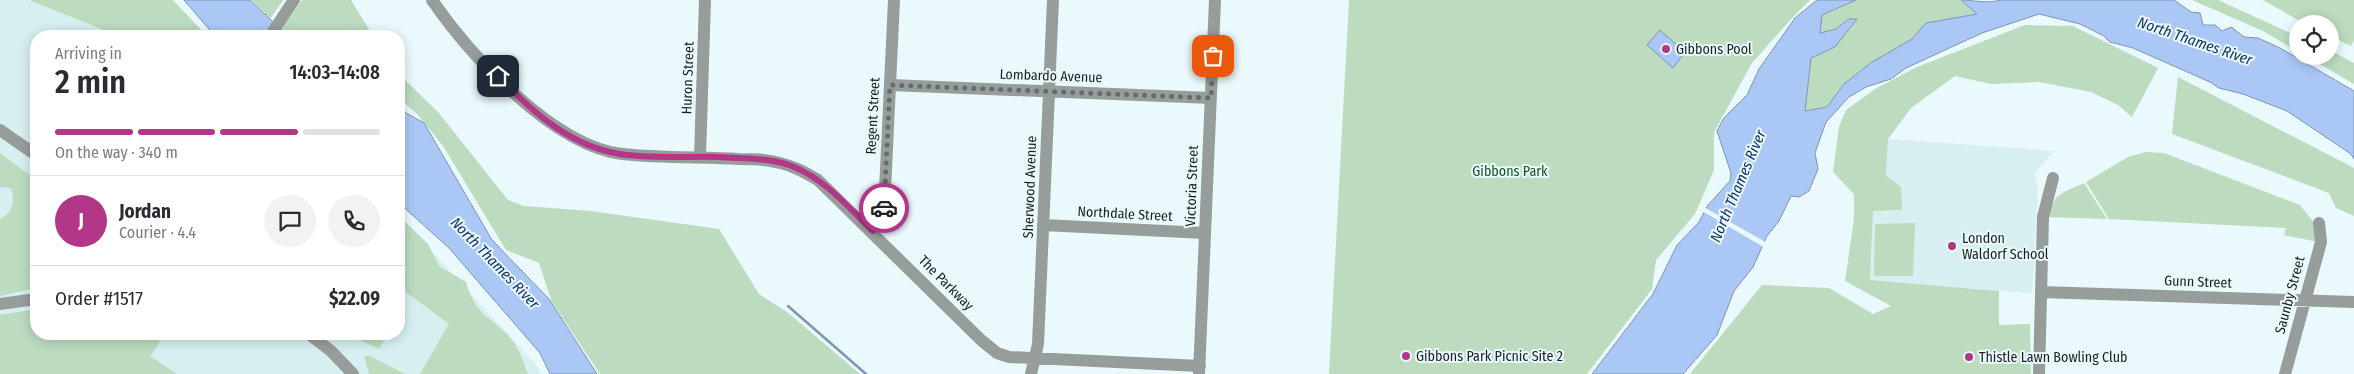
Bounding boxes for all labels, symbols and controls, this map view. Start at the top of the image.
water label: North Thames River [2135,13,2255,69]
map controls [2289,15,2339,65]
button: locate [2289,15,2339,65]
pin [1192,35,1234,77]
street label: Huron Street [678,41,698,115]
place label: Gibbons Pool [1676,41,1752,58]
icon: bag [1199,42,1227,70]
marker: Gibbons Pool [1660,43,1672,55]
text: Arriving in [55,44,122,63]
pin [477,55,519,97]
text: 14:03–14:08 [290,61,380,84]
icon: home [484,62,512,90]
text: 2 min [55,63,126,101]
street label: Lombardo Avenue [999,66,1103,86]
street label: Regent Street [862,77,884,155]
water label: North Thames River [1706,126,1770,245]
street label: Sherwood Avenue [1020,135,1040,239]
text: On the way · 340 m [55,143,178,162]
street label: Victoria Street [1182,145,1202,227]
park label: Gibbons Park [1472,163,1548,180]
courier [859,183,909,233]
icon: car [870,194,898,222]
button: chat [264,195,316,247]
button: phone [328,195,380,247]
text: Jordan [119,200,171,223]
street label: Northdale Street [1077,203,1173,225]
text: J [78,209,84,232]
water label: North Thames River [447,214,544,313]
text: Courier · 4.4 [119,223,196,242]
place label: London Waldorf School [1962,230,2049,263]
marker: London Waldorf School [1946,240,1958,252]
street label: The Parkway [915,252,978,315]
street label: Saunby Street [2271,254,2309,336]
street label: Gunn Street [2164,272,2233,292]
text: Order #1517 [55,287,143,310]
text: $22.09 [329,287,380,310]
place label: Gibbons Park Picnic Site 2 [1416,348,1563,365]
place label: Thistle Lawn Bowling Club [1979,349,2127,366]
marker: Gibbons Park Picnic Site 2 [1400,350,1412,362]
marker: Thistle Lawn Bowling Club [1963,351,1975,363]

